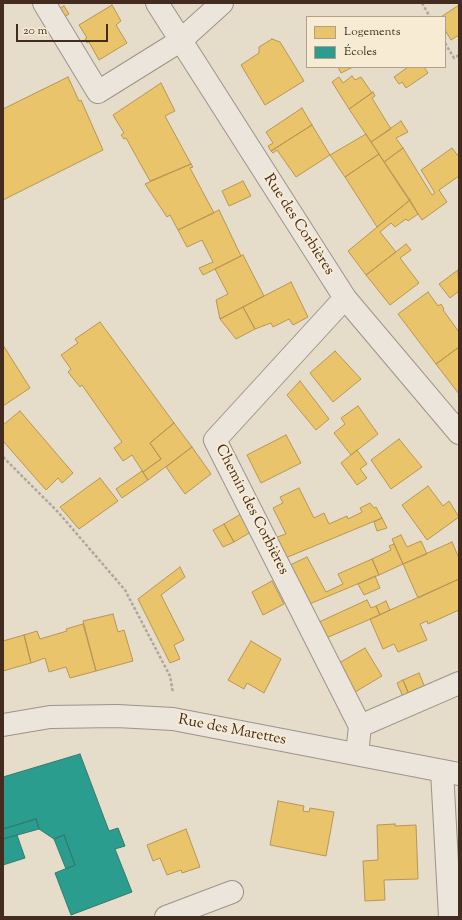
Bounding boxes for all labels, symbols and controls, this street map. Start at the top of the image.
scale bar [18,16,110,42]
legend [306,16,446,68]
text: 20 m [23,22,47,40]
text: Logements [344,23,400,41]
text: Écoles [344,43,377,61]
street label: Rue des Corbières [259,171,337,279]
street label: Chemin des Corbières [210,442,292,578]
street label: Rue des Marettes [176,712,288,750]

